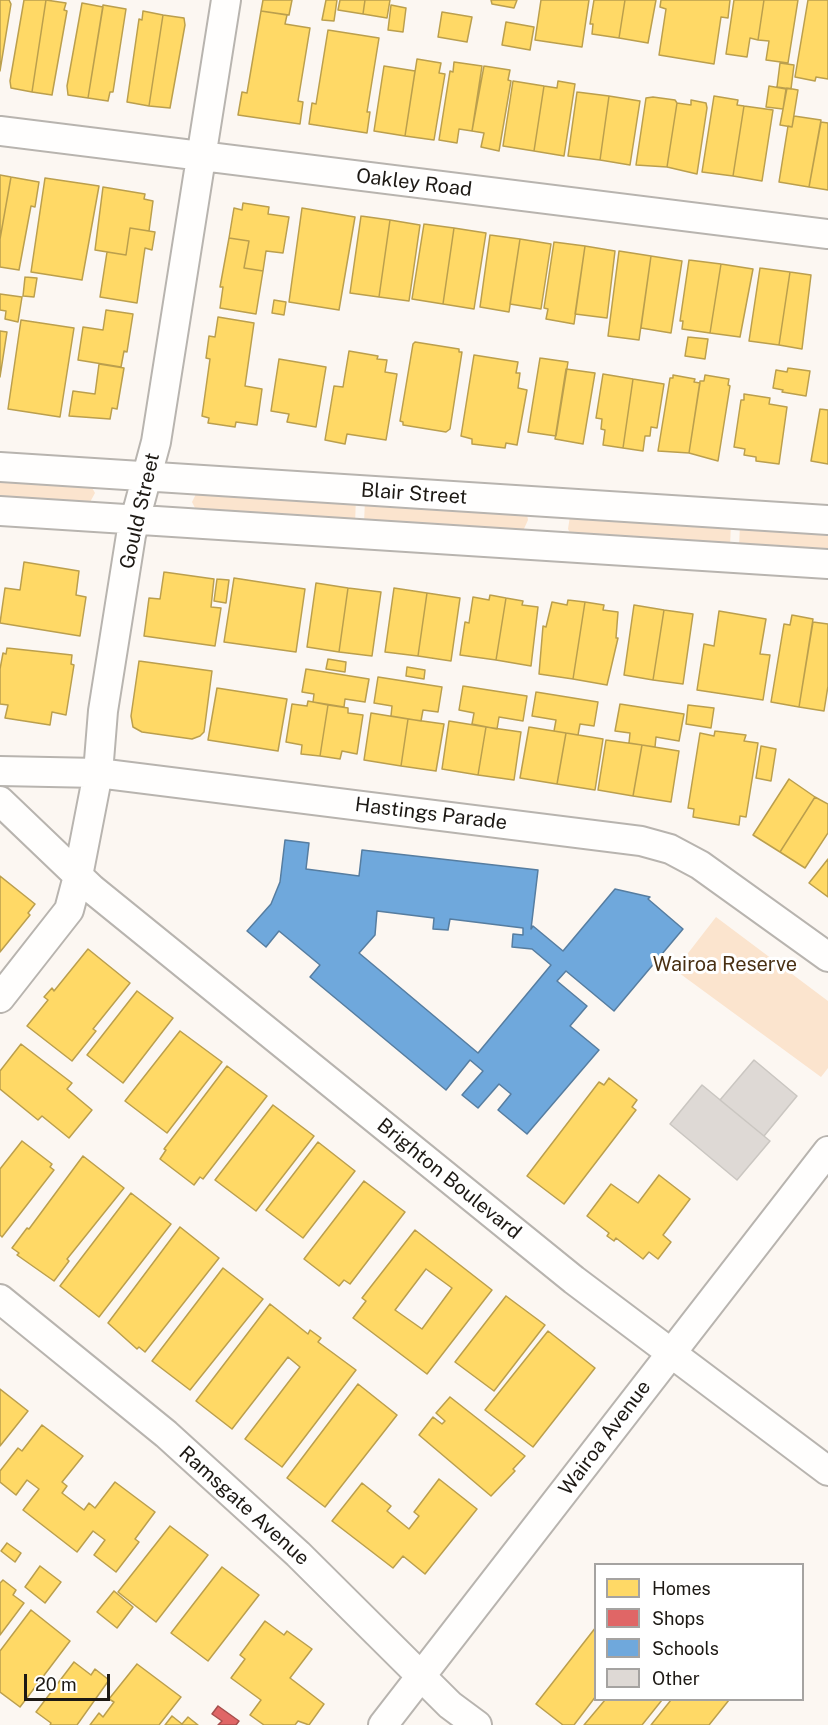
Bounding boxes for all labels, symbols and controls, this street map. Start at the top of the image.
street label: Oakley Road [355,164,473,202]
street label: Gould Street [115,451,165,571]
street label: Blair Street [360,478,468,510]
street label: Hastings Parade [354,793,508,835]
park label: Wairoa Reserve [653,953,797,977]
street label: Brighton Boulevard [372,1113,526,1245]
street label: Wairoa Avenue [554,1376,656,1500]
street label: Ramsgate Avenue [174,1441,314,1571]
legend [594,1563,804,1701]
text: Homes [652,1578,711,1599]
text: Shops [652,1608,704,1629]
text: Schools [652,1638,719,1659]
scale bar [27,1662,112,1700]
text: Other [652,1668,700,1689]
text: 20 m [35,1674,77,1695]

